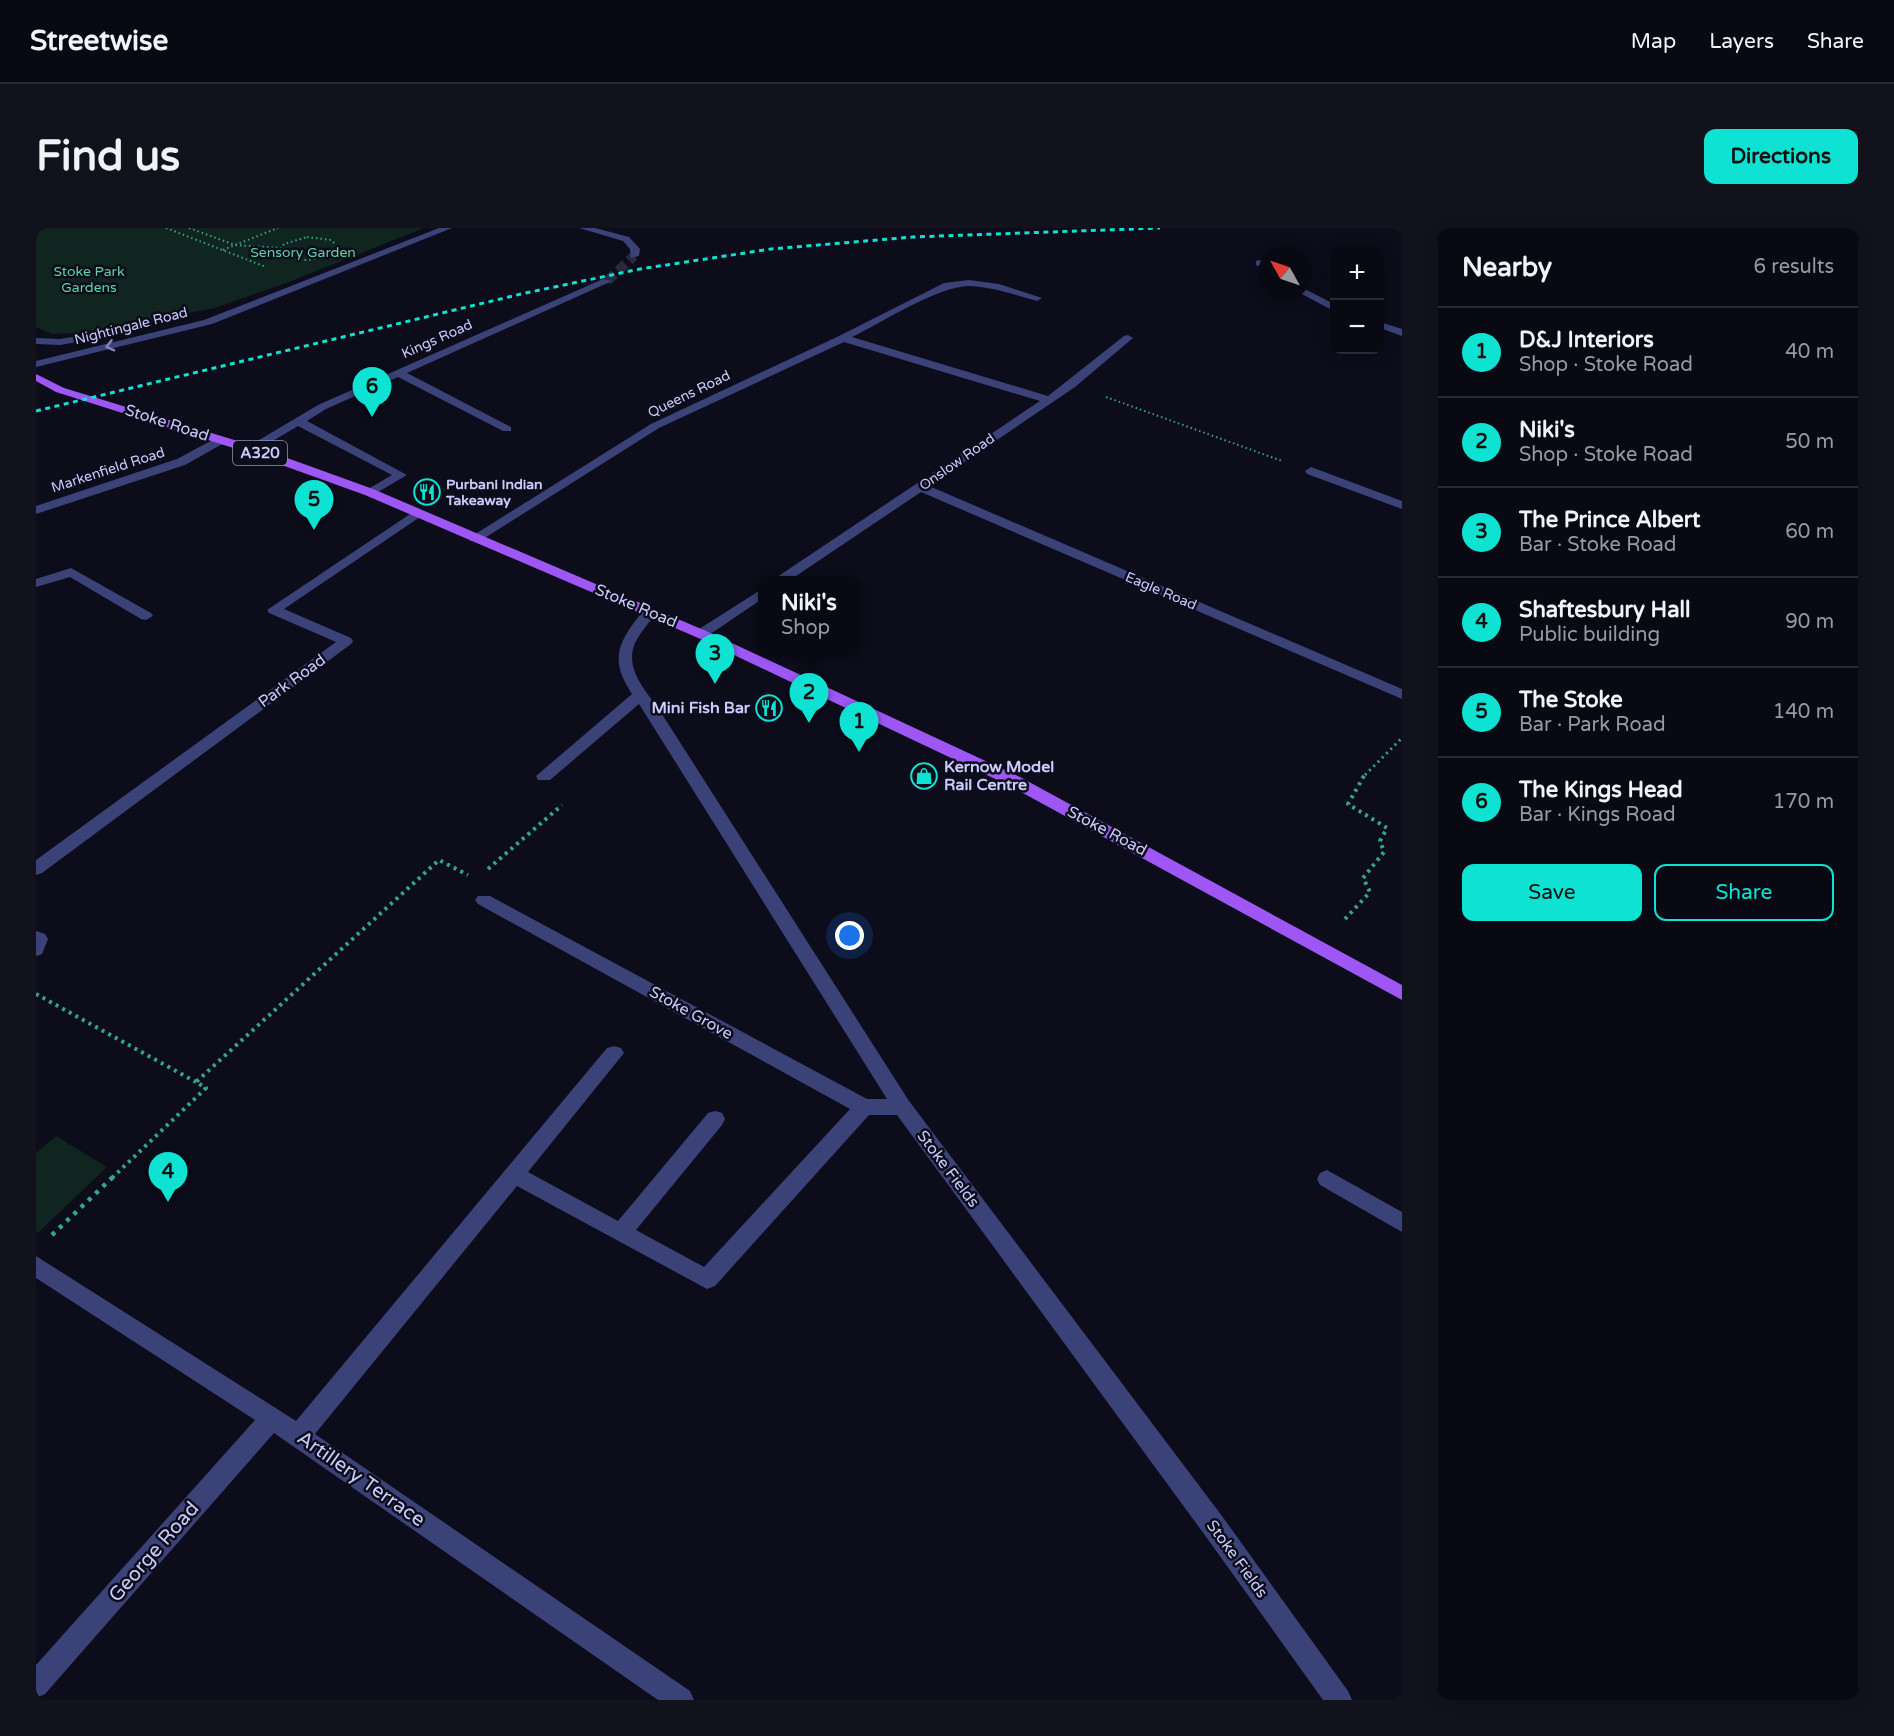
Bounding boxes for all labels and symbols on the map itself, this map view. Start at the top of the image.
park label: Sensory Garden [250,244,356,261]
north arrow [1258,246,1312,300]
park label: Stoke Park Gardens [53,263,125,296]
street label: Nightingale Road [73,304,189,348]
street label: Kings Road [399,316,475,362]
one-way arrow [106,339,116,352]
street label: Queens Road [645,367,733,421]
pin: 6 [352,368,392,417]
street label: Stoke Road [122,400,212,446]
street label: Onslow Road [916,430,998,494]
road number: A320 [233,441,287,465]
street label: Markenfield Road [49,444,167,496]
place label: Purbani Indian Takeaway [445,476,543,509]
restaurant icon: Purbani Indian Takeaway [412,477,442,507]
pin: 5 [294,480,334,530]
street label: Eagle Road [1123,568,1199,614]
street label: Stoke Road [592,580,680,632]
pin: 3 [696,634,734,684]
street label: Park Road [254,650,330,712]
pin: 2 [790,674,828,723]
restaurant icon: Mini Fish Bar [754,693,784,723]
place label: Mini Fish Bar [652,698,751,718]
pin: 1 [840,702,878,752]
place label: Kernow Model Rail Centre [944,757,1054,795]
shop icon: Kernow Model Rail Centre [909,761,939,791]
street label: Stoke Road [1064,802,1150,860]
your location [835,921,864,950]
street label: Stoke Grove [646,982,736,1044]
street label: Stoke Fields [913,1126,983,1212]
pin: 4 [148,1152,188,1202]
street label: Artillery Terrace [292,1426,430,1532]
street label: George Road [104,1497,204,1607]
street label: Stoke Fields [1202,1516,1272,1602]

